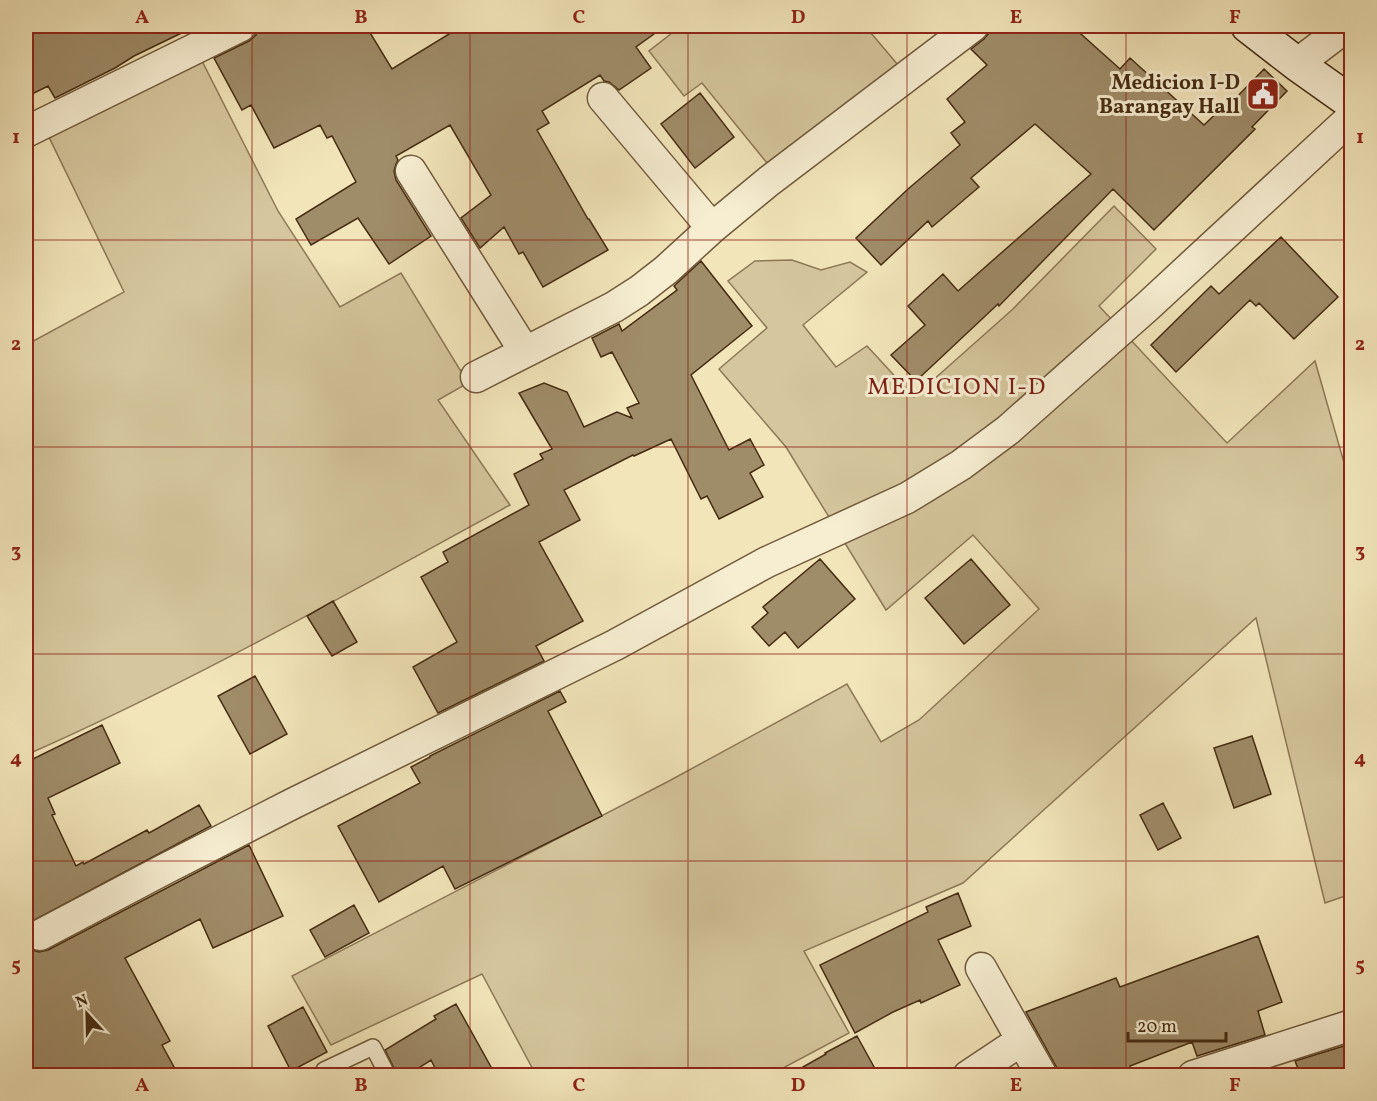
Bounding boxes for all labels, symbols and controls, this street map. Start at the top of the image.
text: A [135,4,149,32]
text: B [354,4,368,32]
text: C [573,4,586,32]
text: D [791,4,805,32]
text: E [1010,4,1022,32]
text: F [1229,4,1241,32]
place label: Medicion I-D Barangay Hall [1099,69,1240,122]
public building icon: Medicion I-D Barangay Hall [1245,76,1281,112]
text: 1 [12,124,20,152]
text: 1 [1356,124,1364,152]
text: 2 [11,331,21,359]
text: 2 [1355,331,1365,359]
district label: MEDICION I-D [867,371,1047,405]
text: 3 [11,538,21,566]
text: 3 [1355,538,1365,566]
text: 4 [10,745,22,773]
text: 4 [1354,745,1366,773]
text: 5 [11,952,21,980]
text: 5 [1355,952,1365,980]
north arrow [57,984,117,1044]
text: N [73,989,92,1014]
scale bar [1128,1005,1226,1043]
text: 20 m [1137,1015,1177,1040]
text: A [135,1072,149,1100]
text: B [354,1072,368,1100]
text: C [573,1072,586,1100]
text: D [791,1072,805,1100]
text: E [1010,1072,1022,1100]
text: F [1229,1072,1241,1100]

